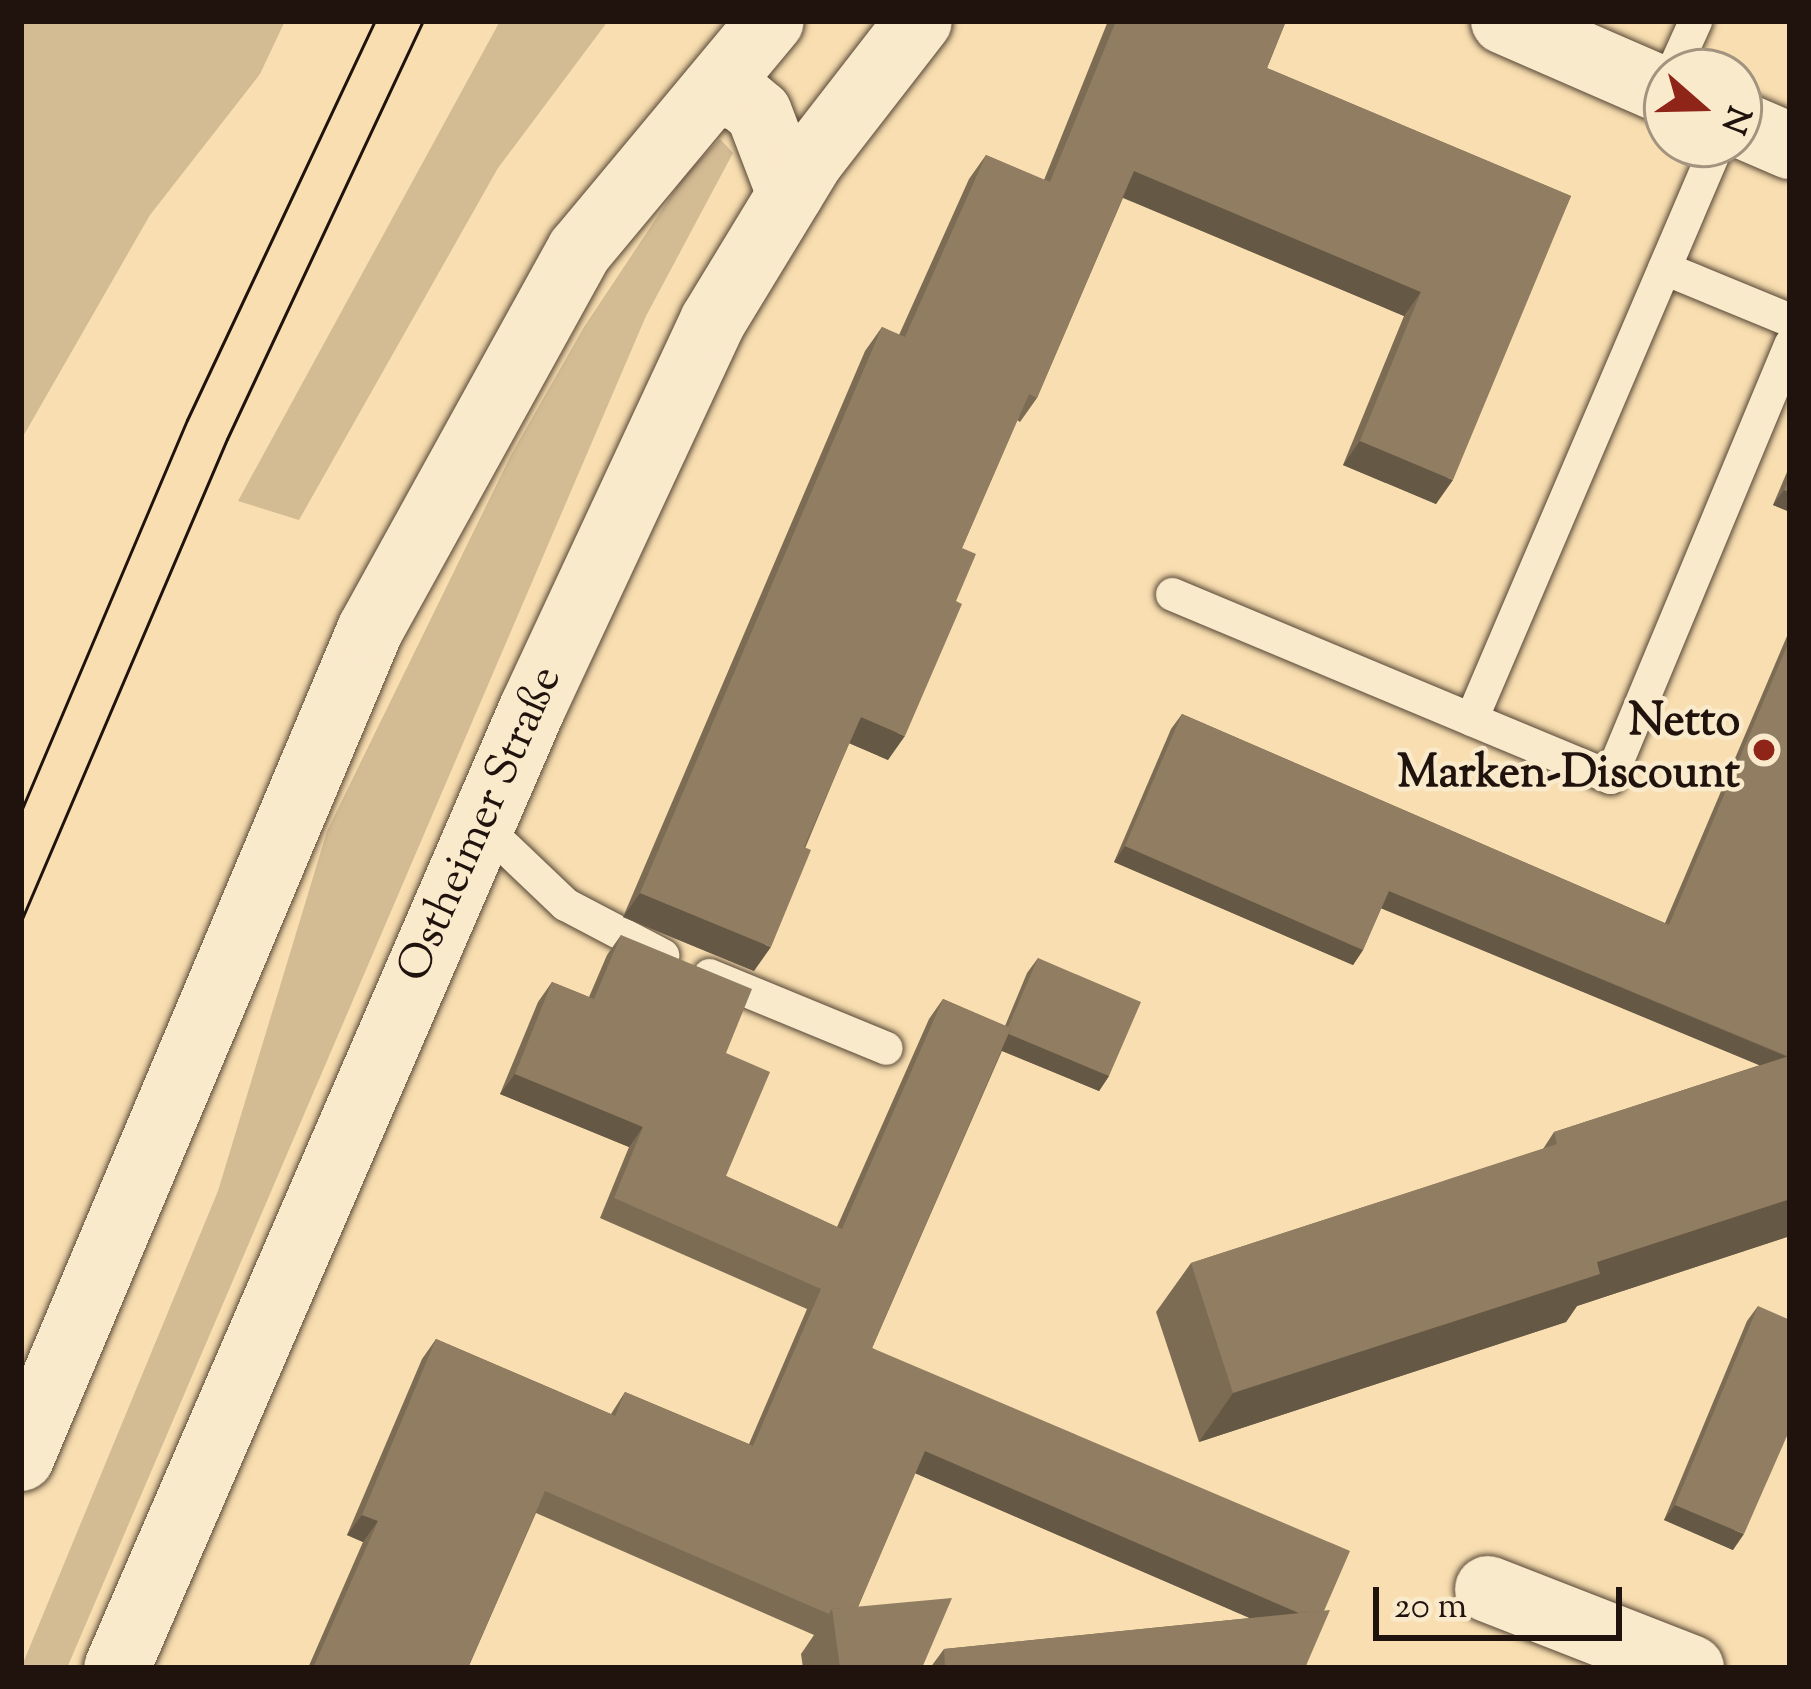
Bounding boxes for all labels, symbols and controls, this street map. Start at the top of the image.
north arrow [1643,48,1763,168]
text: N [1707,99,1761,140]
street label: Ostheimer Straße [388,659,576,991]
place label: Netto Marken-Discount [1397,697,1740,803]
marker: Netto Marken-Discount [1751,737,1777,763]
scale bar [1379,1563,1628,1637]
text: 20 m [1394,1582,1467,1634]

